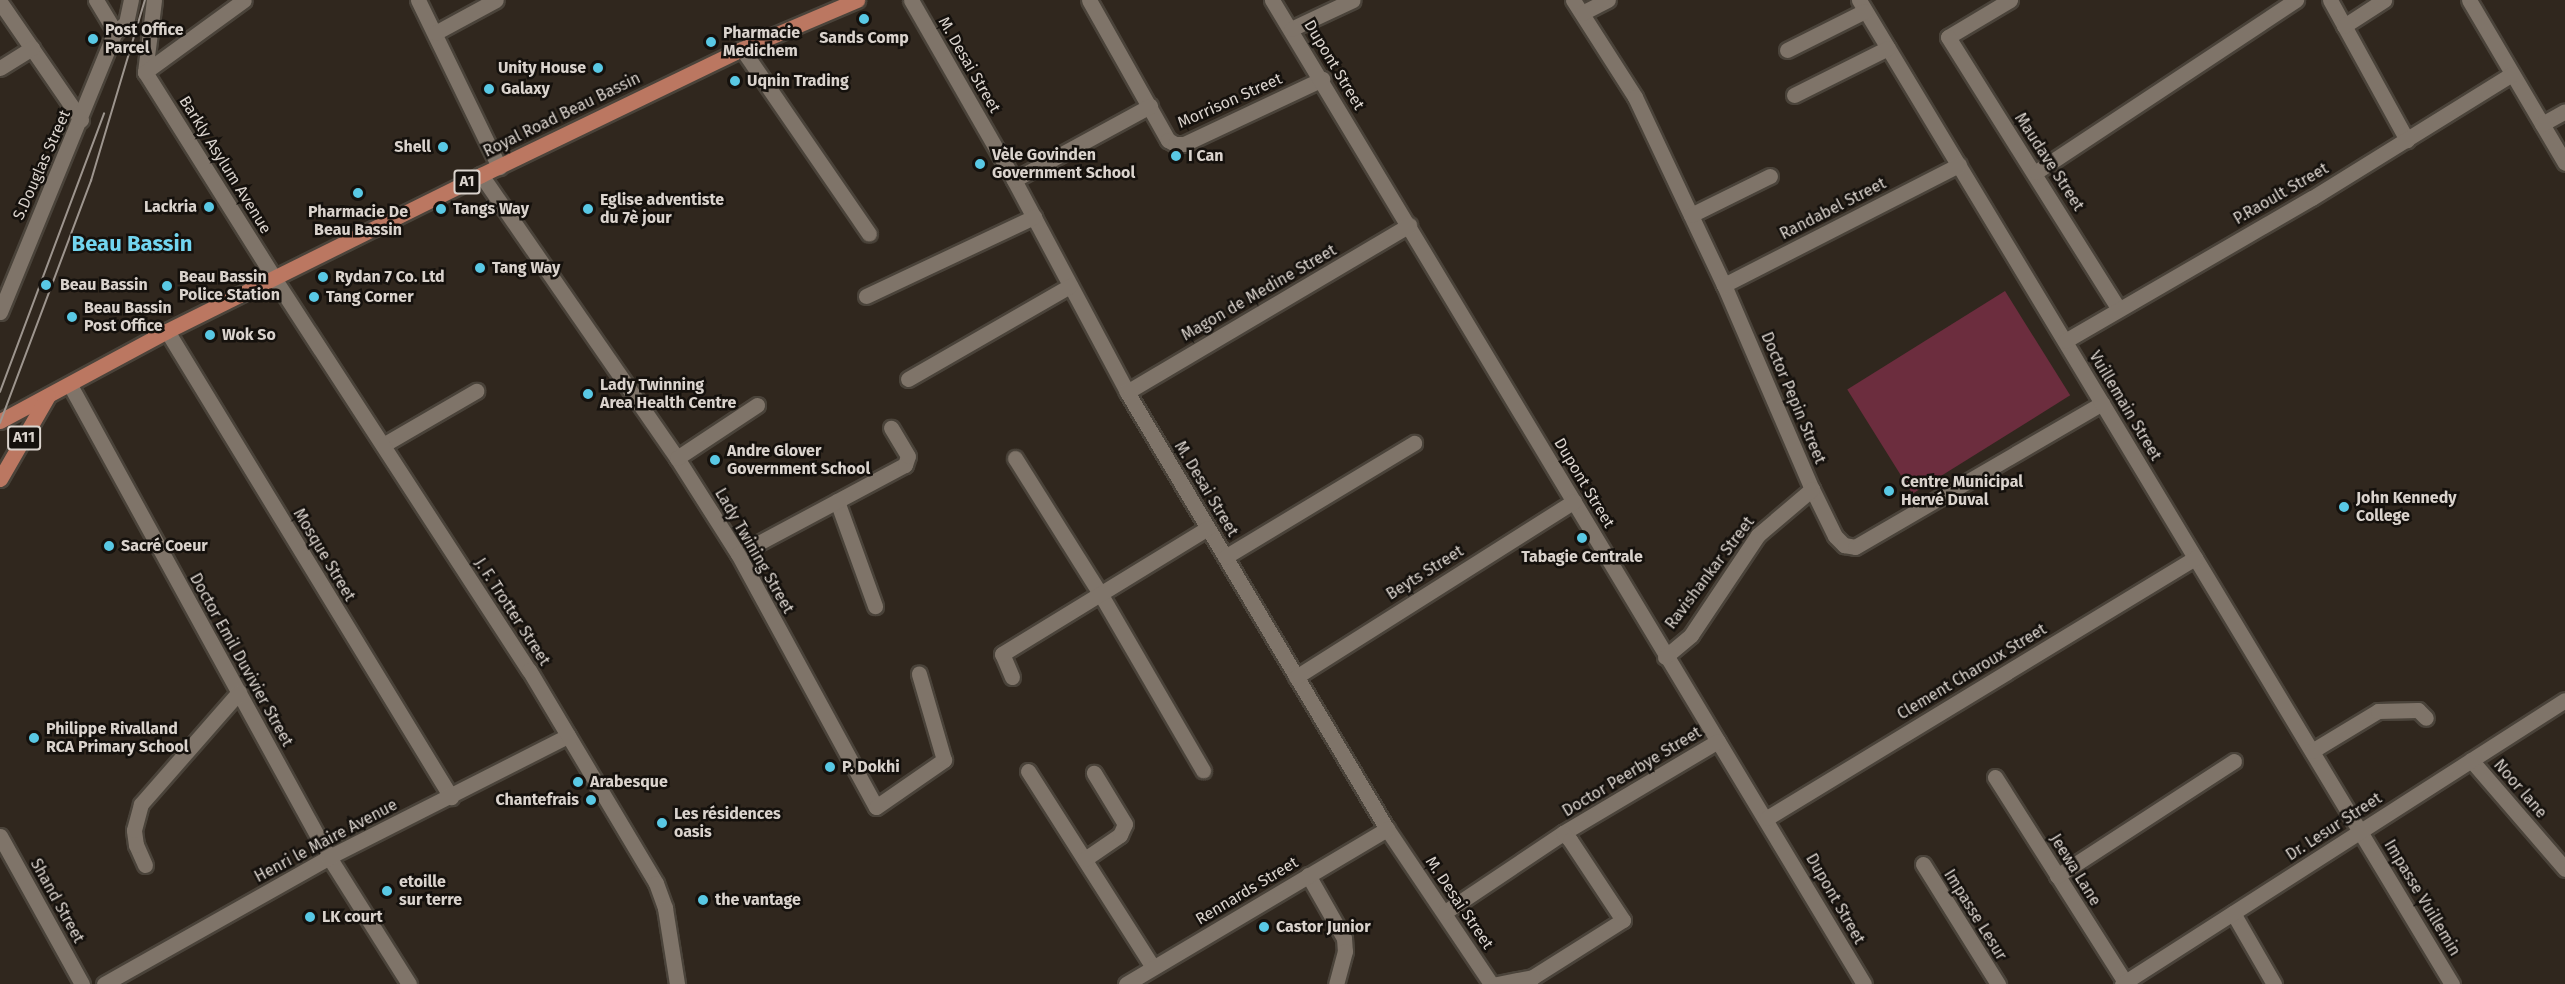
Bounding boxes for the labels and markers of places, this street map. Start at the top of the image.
marker: Sands Comp [857,12,871,26]
place label: Post Office Parcel [105,20,184,58]
place label: Pharmacie Medichem [723,23,800,61]
place label: Sands Comp [819,28,909,48]
marker: Post Office Parcel [86,32,100,46]
marker: Pharmacie Medichem [704,35,718,49]
place label: Unity House [498,58,586,78]
marker: Unity House [591,61,605,75]
place label: Uqnin Trading [747,71,849,91]
marker: Uqnin Trading [728,74,742,88]
place label: Galaxy [501,79,550,99]
marker: Galaxy [482,82,496,96]
place label: Shell [394,137,431,157]
marker: Shell [436,140,450,154]
place label: Vèle Govinden Government School [992,145,1135,183]
place label: I Can [1188,146,1224,166]
marker: I Can [1169,149,1183,163]
marker: Vèle Govinden Government School [973,157,987,171]
marker: Pharmacie De Beau Bassin [351,186,365,200]
place label: Eglise adventiste du 7è jour [600,190,724,228]
place label: Lackria [144,197,197,217]
place label: Tangs Way [453,199,529,219]
marker: Lackria [202,200,216,214]
place label: Pharmacie De Beau Bassin [308,202,408,240]
marker: Tangs Way [434,202,448,216]
marker: Eglise adventiste du 7è jour [581,202,595,216]
place label: Tang Way [492,258,560,278]
marker: Tang Way [473,261,487,275]
place label: Beau Bassin Police Station [179,267,280,305]
place label: Rydan 7 Co. Ltd [335,267,445,287]
marker: Rydan 7 Co. Ltd [316,270,330,284]
place label: Beau Bassin [60,275,148,295]
marker: Beau Bassin [37,276,55,294]
marker: Beau Bassin Police Station [160,279,174,293]
place label: Tang Corner [326,287,414,307]
marker: Tang Corner [307,290,321,304]
place label: Beau Bassin Post Office [84,298,172,336]
marker: Beau Bassin Post Office [65,310,79,324]
place label: Wok So [222,325,276,345]
marker: Wok So [203,328,217,342]
place label: Lady Twinning Area Health Centre [600,375,736,413]
marker: Lady Twinning Area Health Centre [581,387,595,401]
place label: Andre Glover Government School [727,441,870,479]
marker: Andre Glover Government School [708,453,722,467]
place label: Centre Municipal Hervé Duval [1901,472,2023,510]
marker: Centre Municipal Hervé Duval [1882,484,1896,498]
place label: John Kennedy College [2356,488,2457,526]
marker: John Kennedy College [2337,500,2351,514]
marker: Tabagie Centrale [1575,531,1589,545]
place label: Sacré Coeur [121,536,208,556]
marker: Sacré Coeur [102,539,116,553]
place label: Tabagie Centrale [1521,547,1643,567]
place label: Philippe Rivalland RCA Primary School [46,719,189,757]
marker: Philippe Rivalland RCA Primary School [27,731,41,745]
place label: P. Dokhi [842,757,900,777]
marker: P. Dokhi [823,760,837,774]
place label: Arabesque [590,772,668,792]
marker: Arabesque [571,775,585,789]
place label: Chantefrais [495,790,579,810]
marker: Chantefrais [584,793,598,807]
place label: Les résidences oasis [674,804,781,842]
marker: Les résidences oasis [655,816,669,830]
place label: etoille sur terre [399,872,462,910]
marker: etoille sur terre [380,884,394,898]
place label: the vantage [715,890,801,910]
marker: the vantage [696,893,710,907]
place label: LK court [322,907,383,927]
marker: LK court [303,910,317,924]
place label: Castor Junior [1276,917,1371,937]
marker: Castor Junior [1257,920,1271,934]

